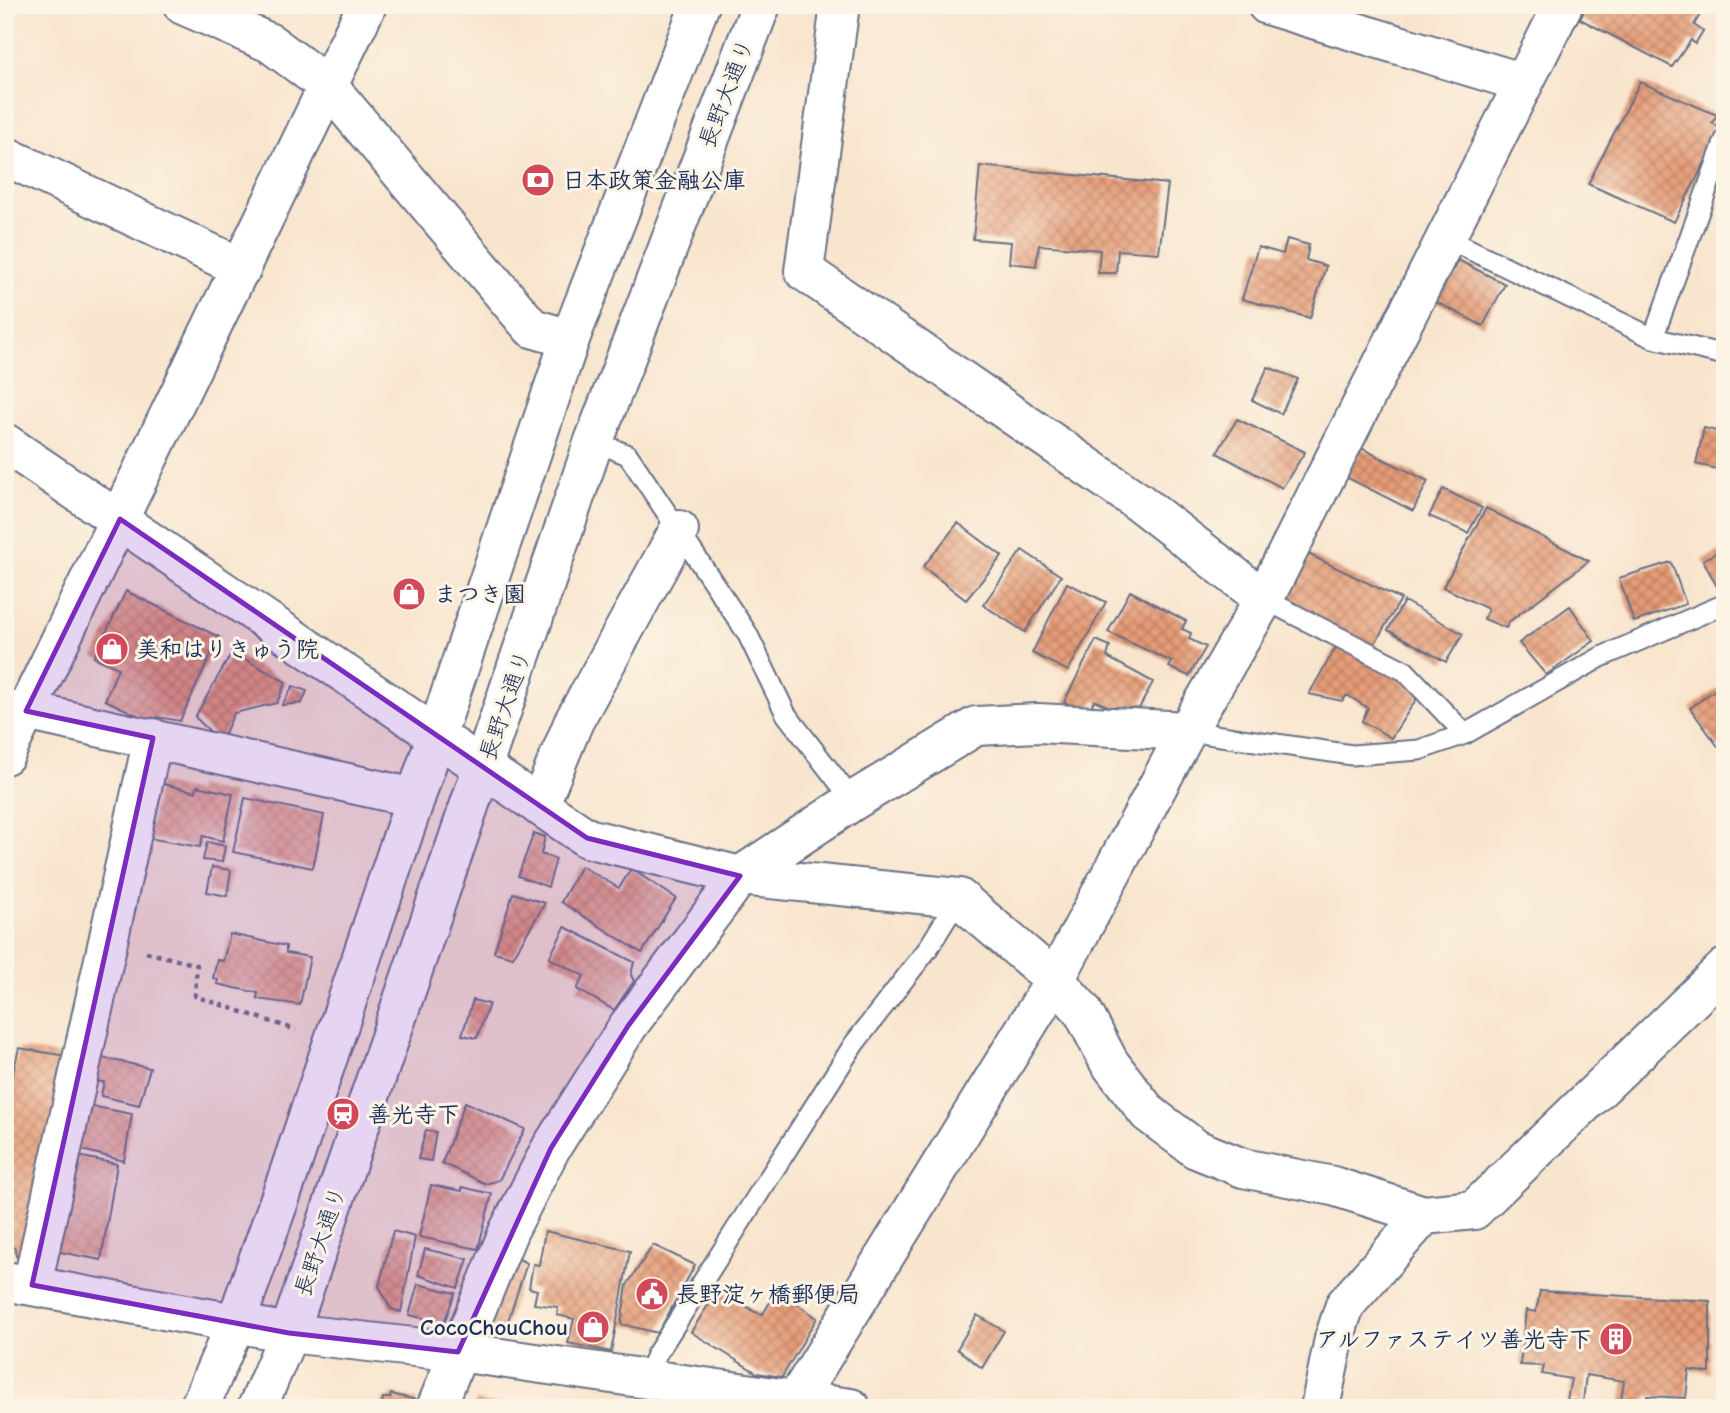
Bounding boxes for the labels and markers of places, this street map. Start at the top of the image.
bank icon: 日本政策金融公庫 [519,161,557,199]
place label: 日本政策金融公庫 [562,167,746,194]
shop icon: まつき園 [390,575,428,613]
place label: まつき園 [434,581,526,608]
shop icon: 美和はりきゅう院 [93,630,131,668]
place label: 美和はりきゅう院 [136,636,319,663]
station icon: 善光寺下 [324,1095,362,1133]
place label: 善光寺下 [368,1101,460,1128]
public building icon: 長野淀ヶ橋郵便局 [633,1275,671,1313]
place label: 長野淀ヶ橋郵便局 [676,1281,860,1308]
shop icon: CocoChouChou [574,1308,612,1346]
place label: CocoChouChou [420,1314,568,1341]
building icon: アルファステイツ善光寺下 [1597,1320,1635,1358]
place label: アルファステイツ善光寺下 [1316,1326,1592,1353]

